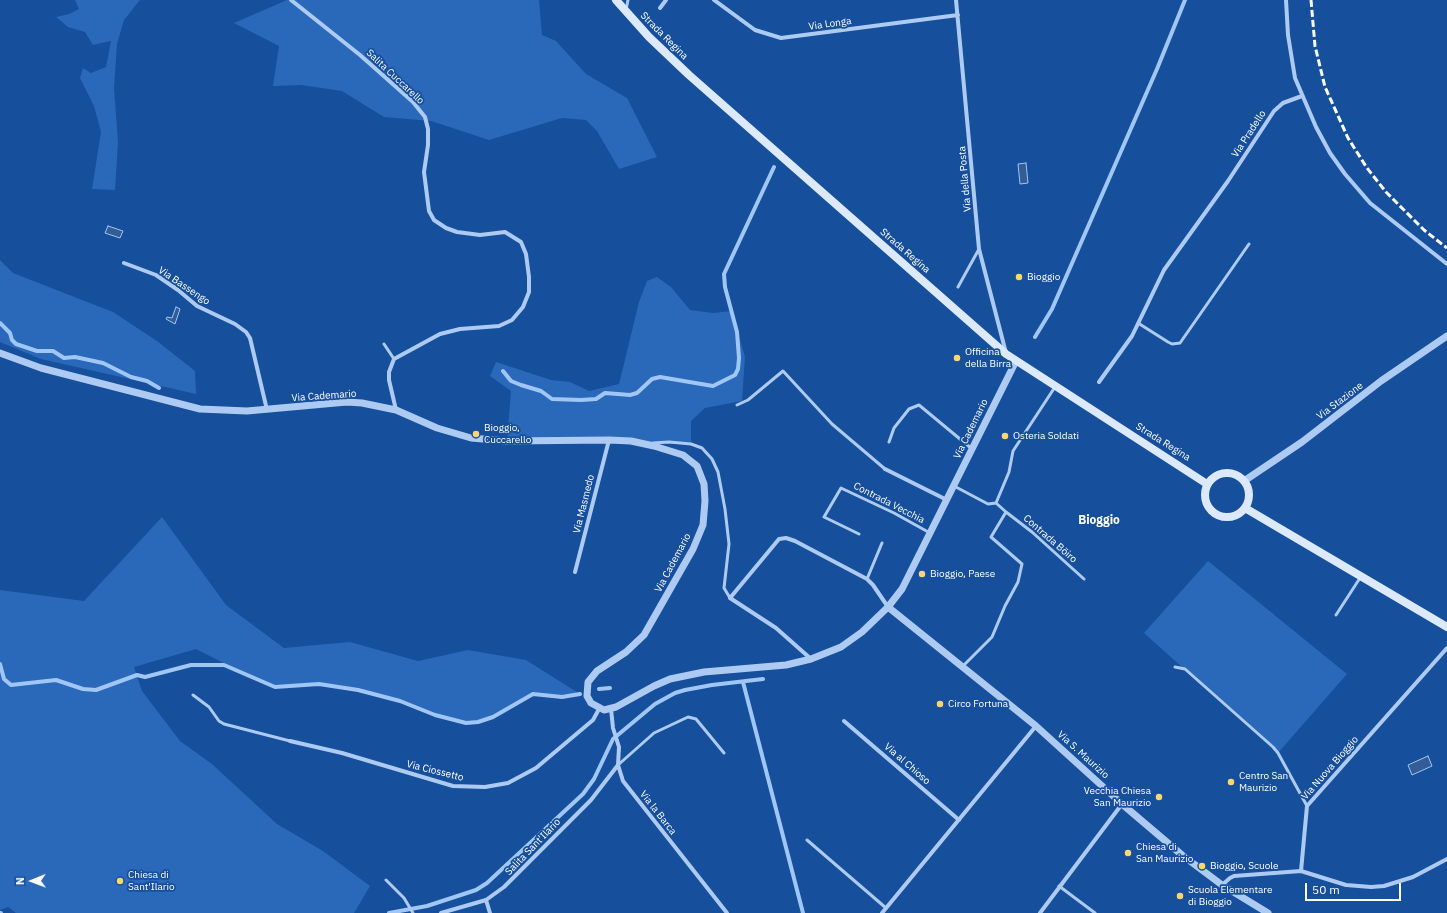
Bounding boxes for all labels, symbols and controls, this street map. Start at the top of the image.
street label: Strada Regina [638,10,690,62]
street label: Via Longa [808,15,852,33]
street label: Salita Cuccarello [364,47,426,107]
street label: Via Pradello [1229,108,1269,160]
street label: Via della Posta [956,146,974,212]
street label: Strada Regina [878,226,932,276]
street label: Via Bassengo [156,264,212,308]
place label: Bioggio [1027,271,1060,283]
marker: Bioggio [1014,272,1024,282]
place label: Officina della Birra [965,346,1011,370]
marker: Officina della Birra [952,353,962,363]
street label: Via Stazione [1314,380,1366,422]
street label: Via Cademario [291,388,357,404]
street label: Via Cademario [951,397,991,461]
street label: Strada Regina [1133,420,1193,464]
place label: Bioggio, Cuccarello [484,422,531,446]
marker: Bioggio, Cuccarello [471,429,481,439]
place label: Osteria Soldati [1013,430,1079,442]
marker: Osteria Soldati [1000,431,1010,441]
street label: Via Masmedo [571,473,597,535]
street label: Contrada Vecchia [851,480,927,526]
street label: Contrada Böiro [1021,512,1079,566]
district label: Bioggio [1078,514,1120,528]
street label: Via Cademario [652,532,694,594]
place label: Bioggio, Paese [930,568,995,580]
marker: Bioggio, Paese [917,569,927,579]
place label: Circo Fortuna [948,698,1008,710]
marker: Circo Fortuna [935,699,945,709]
street label: Via S. Maurizio [1055,729,1111,781]
street label: Via Nuova Bioggio [1299,734,1361,802]
street label: Via al Chioso [881,741,933,787]
street label: Via Ciossetto [405,758,465,784]
place label: Centro San Maurizio [1239,770,1288,794]
marker: Centro San Maurizio [1226,777,1236,787]
place label: Vecchia Chiesa San Maurizio [1084,785,1151,808]
street label: Via la Barca [637,789,679,837]
marker: Vecchia Chiesa San Maurizio [1154,792,1164,802]
street label: Salita Sant'Ilario [503,816,563,878]
place label: Chiesa di San Maurizio [1136,841,1193,864]
marker: Chiesa di San Maurizio [1123,848,1133,858]
place label: Bioggio, Scuole [1210,860,1279,872]
north arrow [12,861,52,901]
marker: Bioggio, Scuole [1197,861,1207,871]
place label: Chiesa di Sant'Ilario [128,869,175,892]
scale bar [1307,875,1403,901]
marker: Chiesa di Sant'Ilario [115,876,125,886]
text: N [13,877,27,885]
text: 50 m [1312,882,1340,897]
place label: Scuola Elementare di Bioggio [1188,884,1272,908]
marker: Scuola Elementare di Bioggio [1175,891,1185,901]

